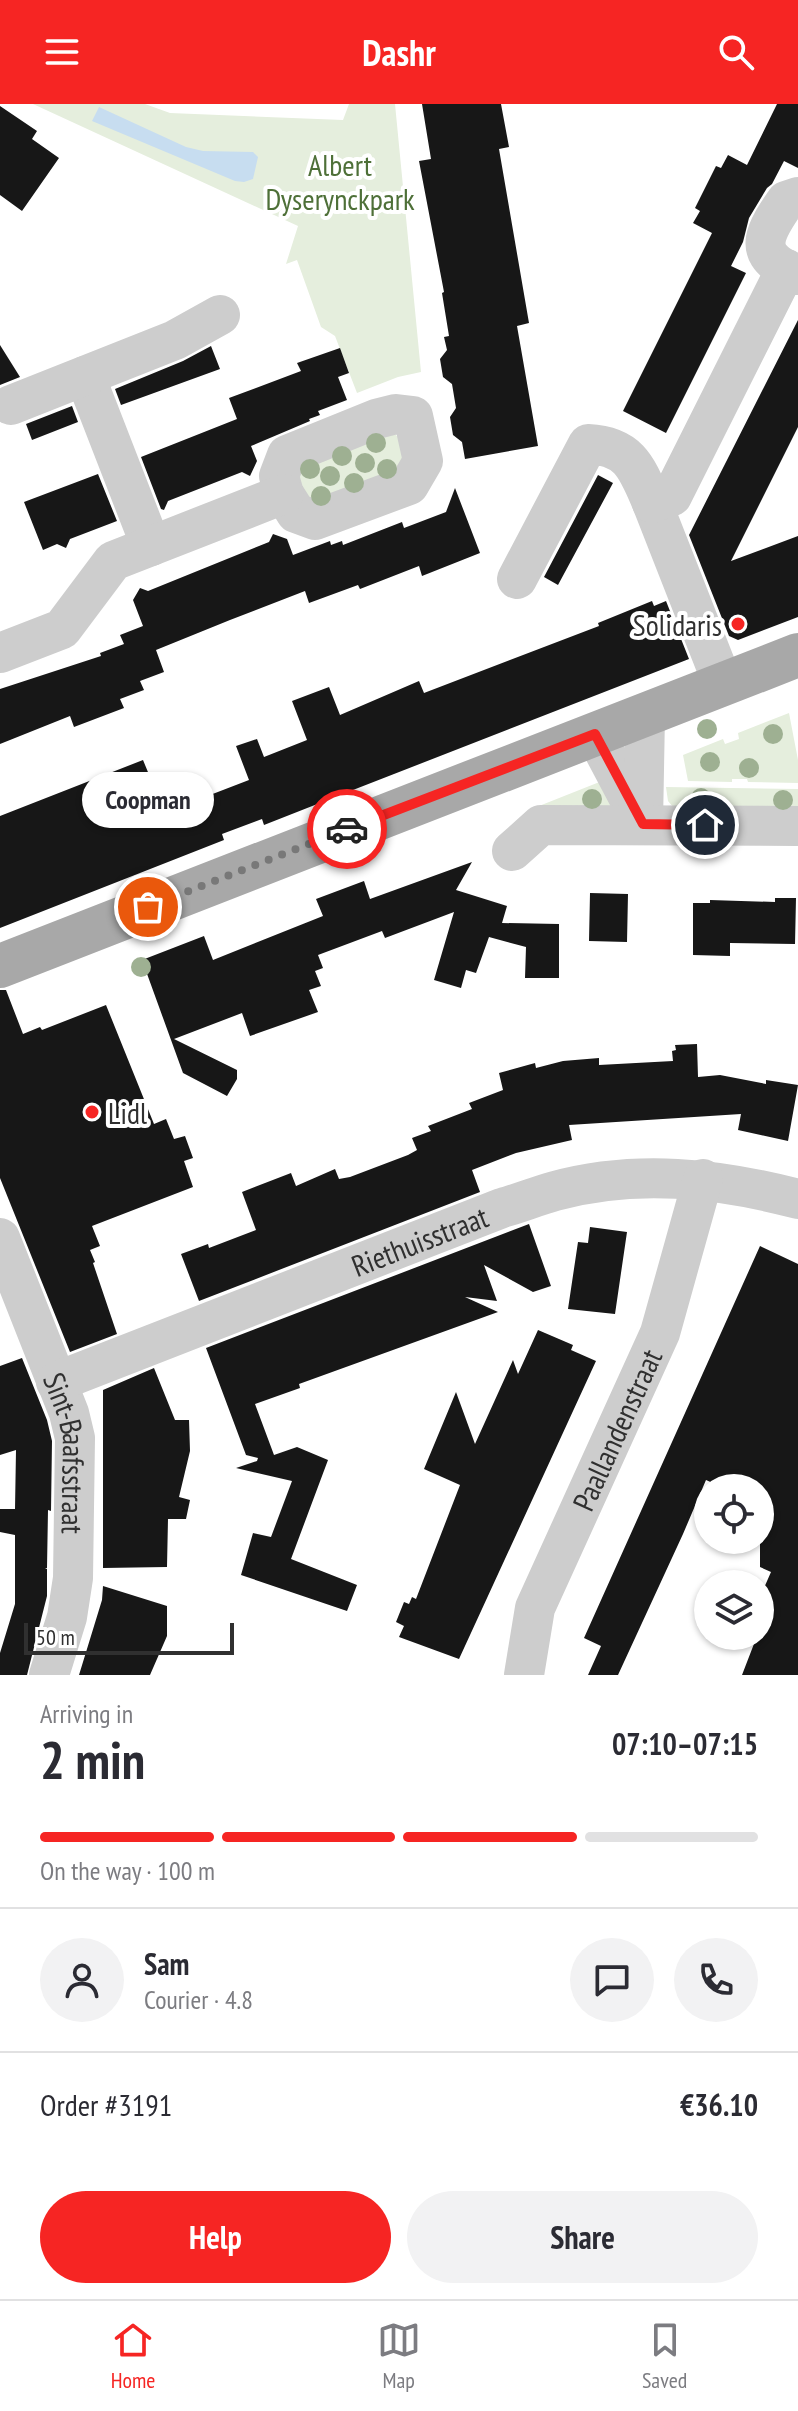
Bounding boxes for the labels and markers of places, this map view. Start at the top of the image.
place label: Solidaris [633,605,722,644]
marker: Solidaris [729,615,747,633]
callout: Coopman [82,771,214,827]
pin [671,791,739,859]
pin [114,873,182,941]
place label: Lidl [108,1093,147,1132]
marker: Lidl [83,1103,101,1121]

